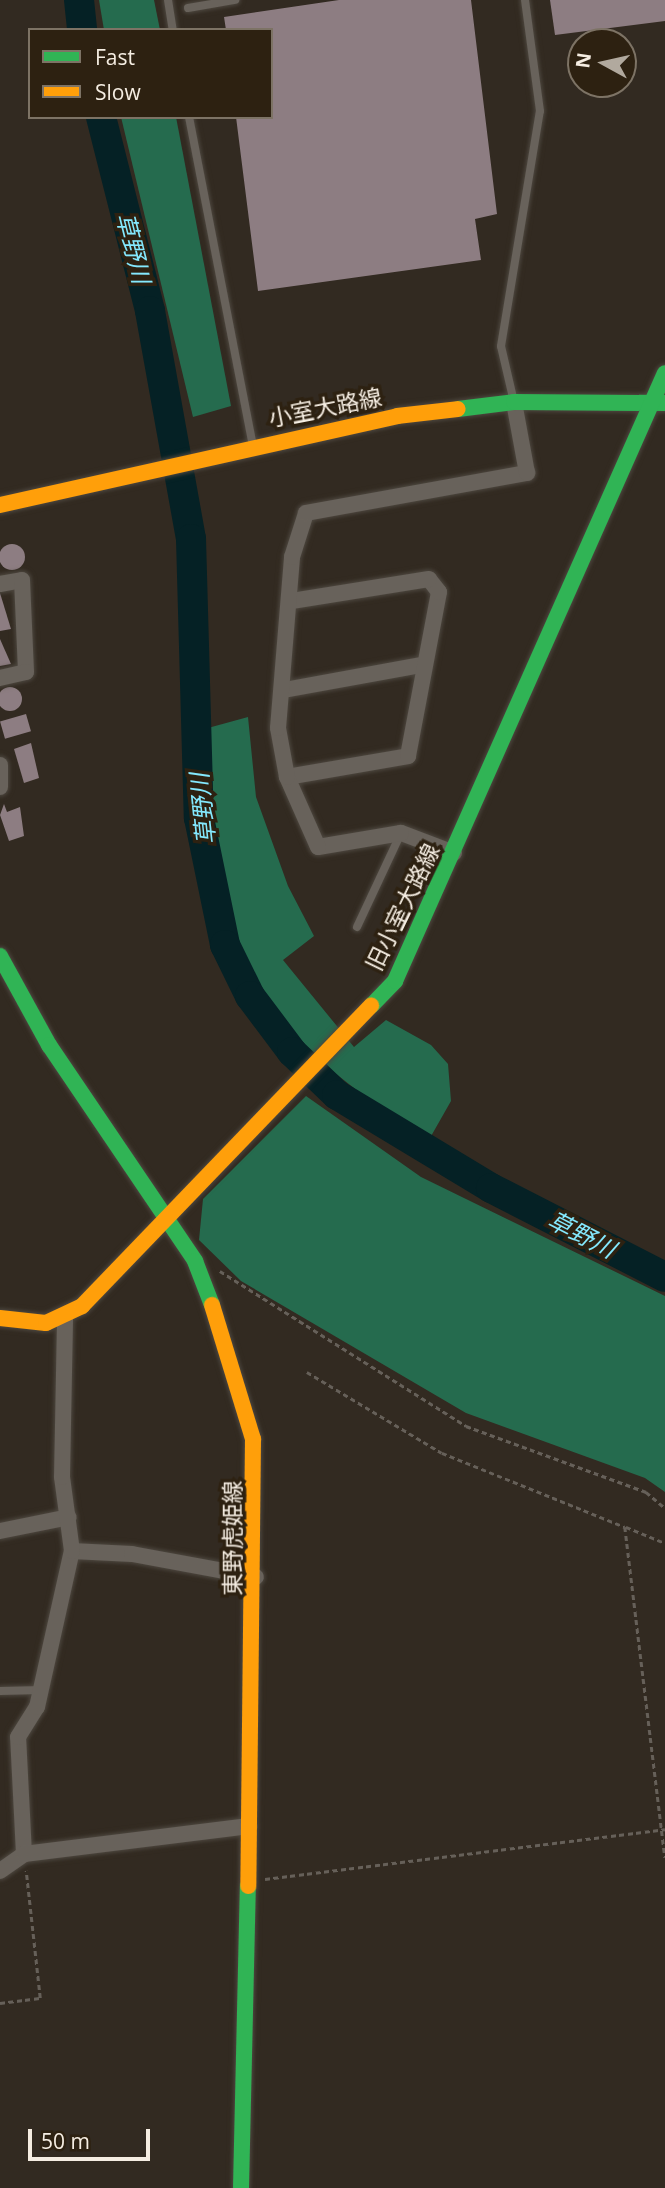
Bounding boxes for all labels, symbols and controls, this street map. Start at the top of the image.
legend [28,28,273,119]
north arrow [567,28,637,98]
text: Fast [95,43,135,71]
text: N [569,51,597,70]
text: Slow [95,78,141,106]
water label: 草野川 [111,210,157,286]
street label: 小室大路線 [266,382,384,432]
water label: 草野川 [184,772,220,846]
street label: 旧小室大路線 [359,839,445,975]
water label: 草野川 [543,1205,621,1263]
street label: 東野虎姫線 [218,1481,246,1595]
scale bar [32,2114,154,2158]
text: 50 m [41,2127,90,2155]

